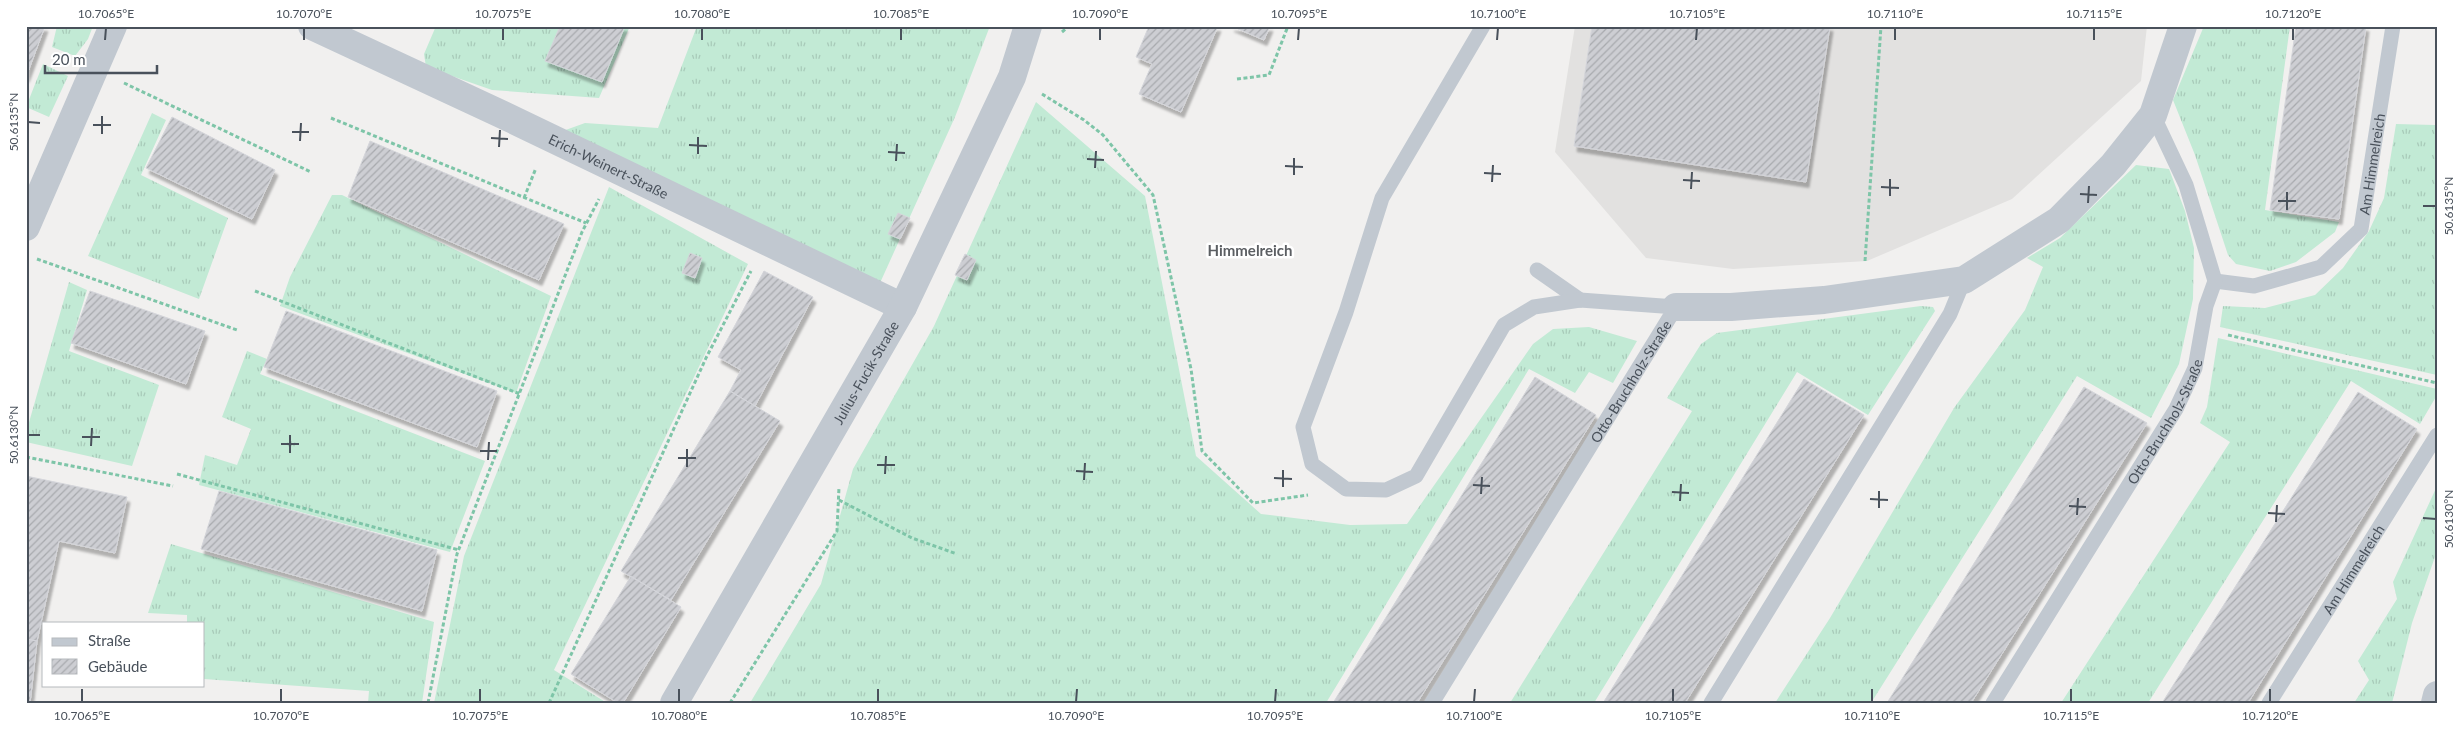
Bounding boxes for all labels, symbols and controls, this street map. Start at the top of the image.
text: 10.7065°E [78,6,134,21]
text: 10.7070°E [276,6,332,21]
text: 10.7075°E [475,6,531,21]
text: 10.7080°E [674,6,730,21]
text: 10.7085°E [873,6,929,21]
text: 10.7090°E [1072,6,1128,21]
text: 10.7095°E [1271,6,1327,21]
text: 10.7100°E [1470,6,1526,21]
text: 10.7105°E [1669,6,1725,21]
text: 10.7110°E [1867,6,1923,21]
text: 10.7115°E [2066,6,2122,21]
text: 10.7120°E [2265,6,2321,21]
scale bar [45,42,158,74]
text: 20 m [52,50,86,68]
text: 50.6135°N [6,93,21,151]
street label: Am Himmelreich [2355,112,2388,216]
street label: Erich-Weinert-Straße [546,130,671,202]
text: 50.6135°N [2441,177,2456,235]
district label: Himmelreich [1207,241,1293,259]
street label: Otto-Bruchholz-Straße [1586,317,1674,445]
street label: Julius-Fucik-Straße [829,318,902,427]
street label: Otto-Bruchholz-Straße [2123,358,2205,487]
text: 50.6130°N [6,406,21,464]
text: 50.6130°N [2441,490,2456,548]
street label: Am Himmelreich [2319,521,2387,617]
legend [42,622,205,686]
text: Straße [88,631,131,649]
text: Gebäude [88,657,147,675]
text: 10.7065°E [54,708,110,723]
text: 10.7070°E [253,708,309,723]
text: 10.7075°E [452,708,508,723]
text: 10.7080°E [651,708,707,723]
text: 10.7085°E [850,708,906,723]
text: 10.7090°E [1048,708,1104,723]
text: 10.7095°E [1247,708,1303,723]
text: 10.7100°E [1446,708,1502,723]
text: 10.7105°E [1645,708,1701,723]
text: 10.7110°E [1844,708,1900,723]
text: 10.7115°E [2043,708,2099,723]
text: 10.7120°E [2242,708,2298,723]

